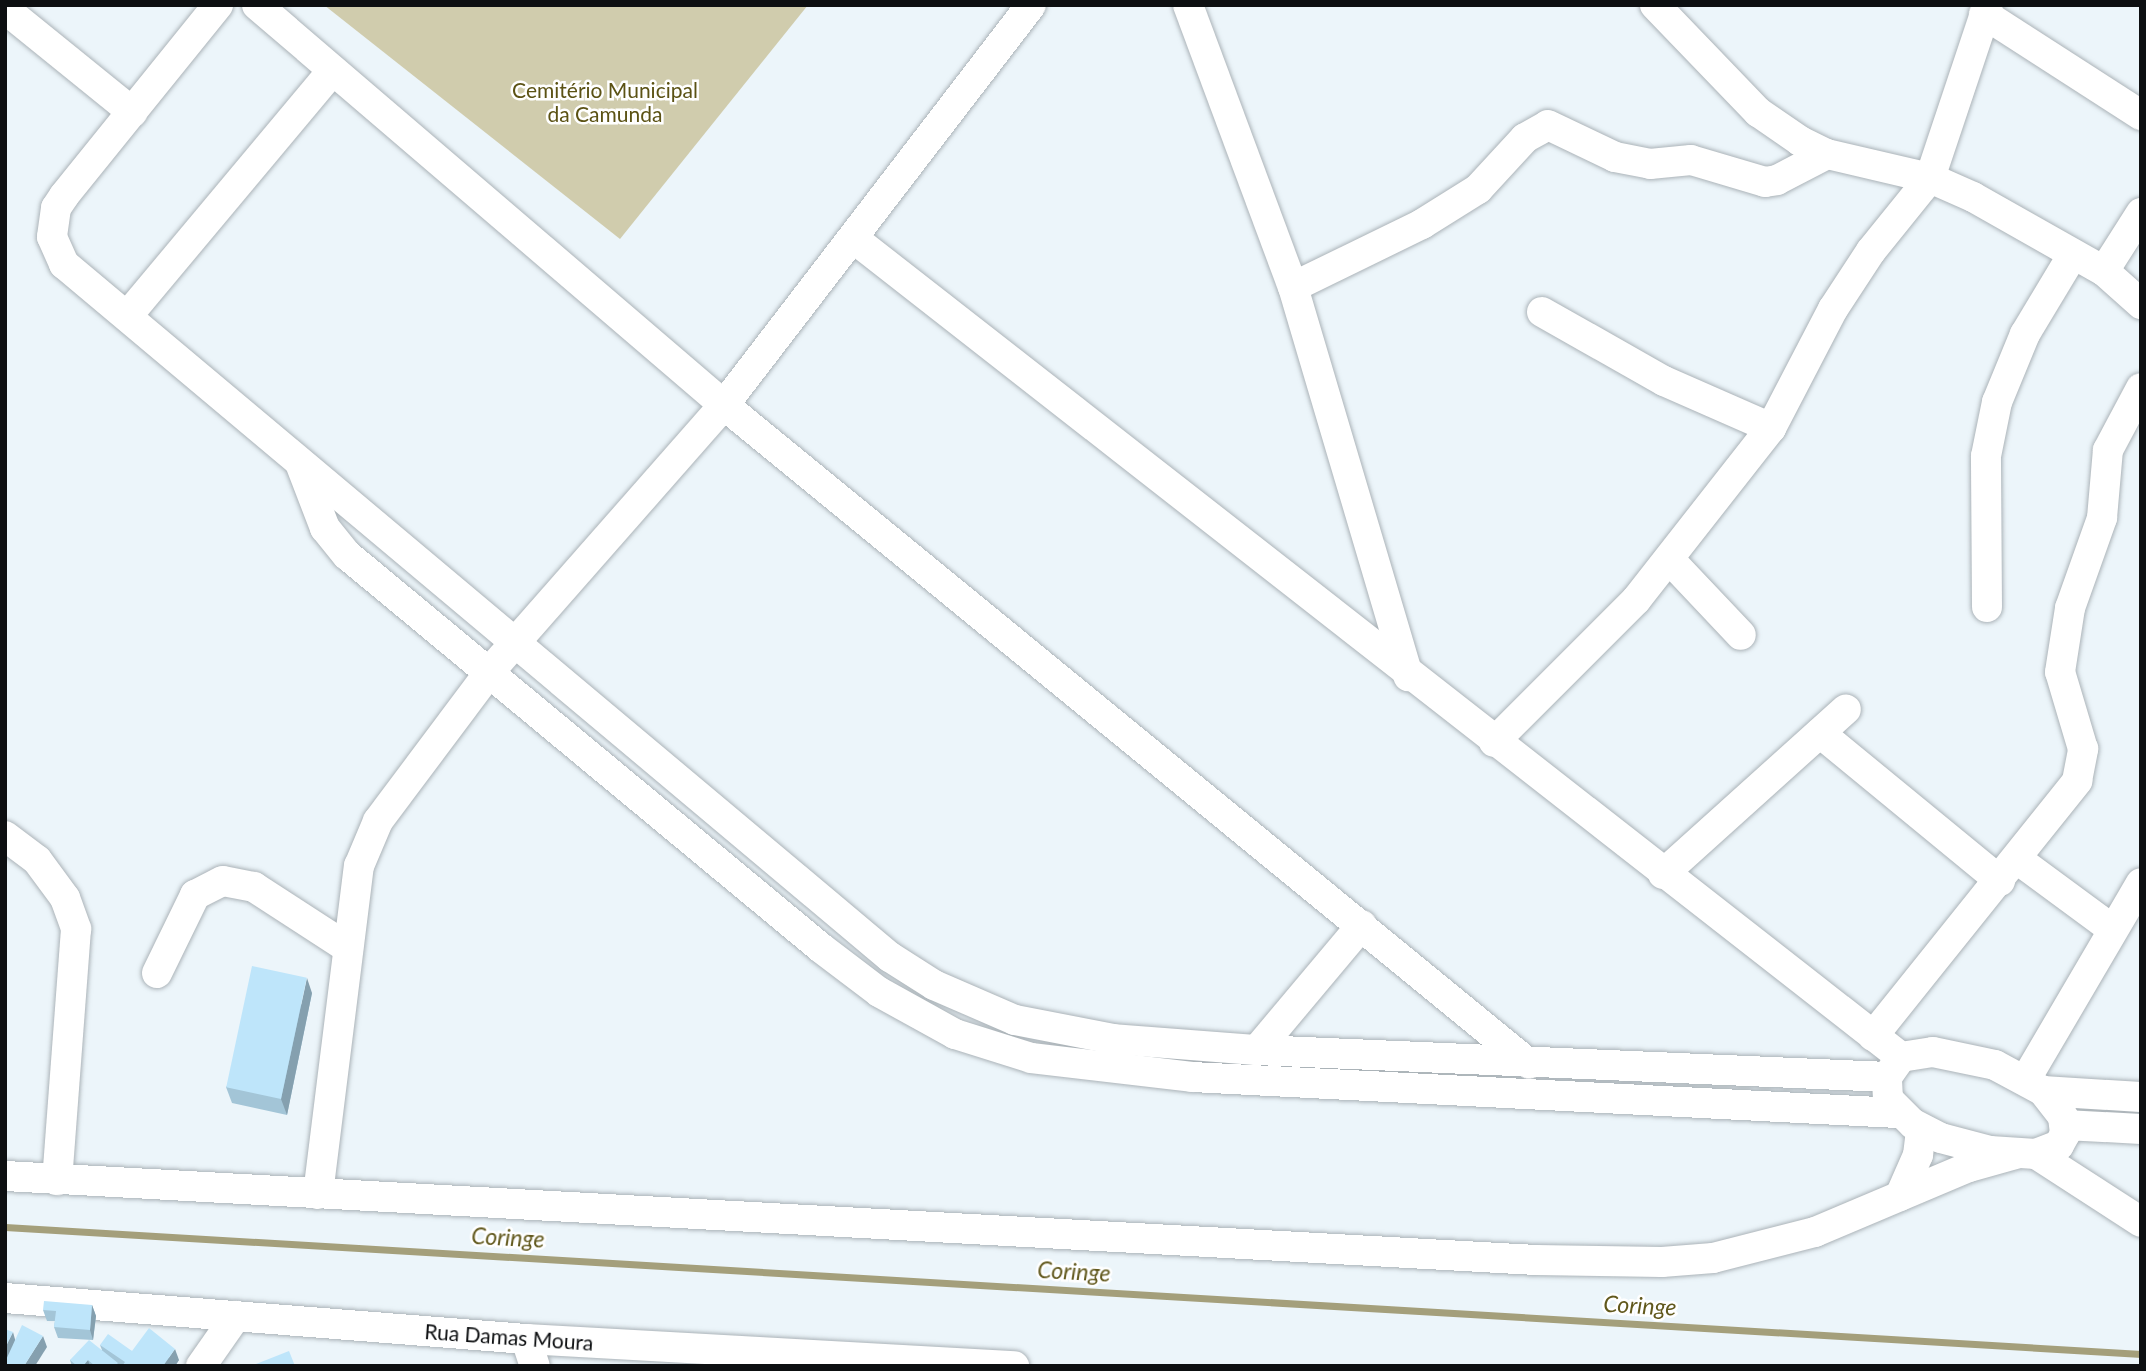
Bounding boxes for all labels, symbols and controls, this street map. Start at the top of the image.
park label: Cemitério Municipal da Camunda [512,77,698,127]
water label: Coringe [471,1221,545,1253]
water label: Coringe [1037,1255,1111,1287]
water label: Coringe [1603,1289,1677,1321]
street label: Rua Damas Moura [424,1319,594,1355]

